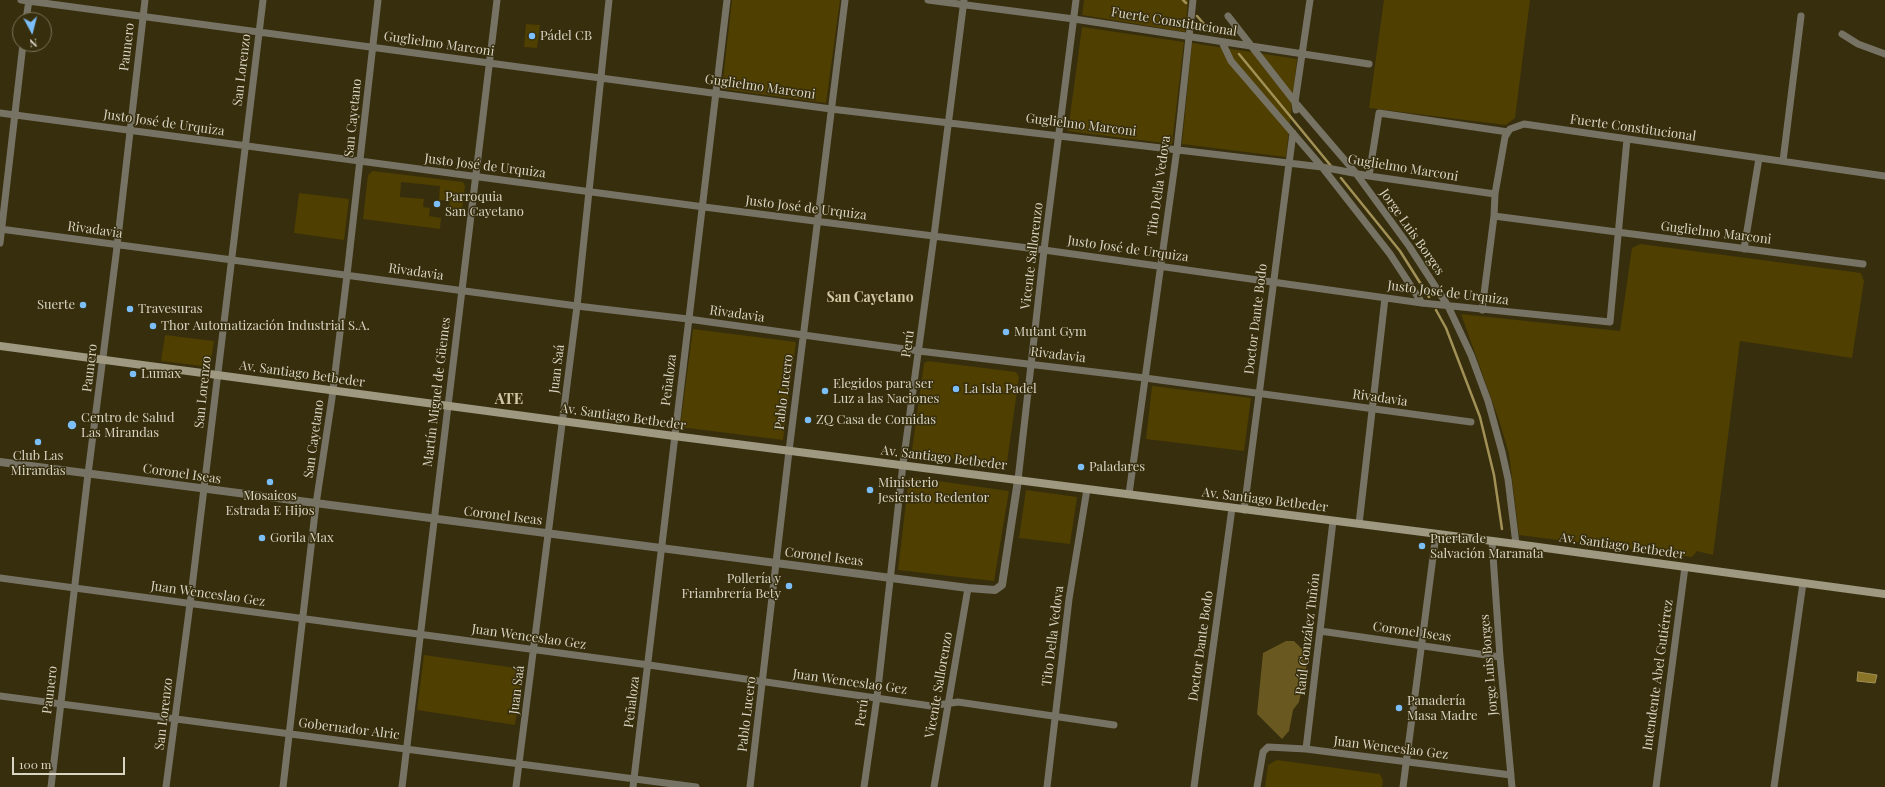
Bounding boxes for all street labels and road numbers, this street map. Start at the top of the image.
street label: Fuerte Constitucional [1110,4,1238,40]
street label: Paunero [116,22,138,72]
street label: Guglielmo Marconi [383,29,495,59]
street label: San Lorenzo [230,33,254,107]
street label: Guglielmo Marconi [704,72,816,102]
street label: San Cayetano [341,78,365,158]
street label: Justo José de Urquiza [102,107,226,139]
street label: Guglielmo Marconi [1025,110,1137,140]
street label: Fuerte Constitucional [1569,111,1697,145]
street label: Tito Della Vedova [1144,135,1174,237]
street label: Justo José de Urquiza [423,151,547,181]
street label: Guglielmo Marconi [1347,152,1459,184]
street label: Jorge Luis Borges [1376,186,1448,278]
street label: Justo José de Urquiza [744,193,868,223]
street label: Vicente Sallorenzo [1018,202,1046,310]
street label: Rivadavia [66,218,124,242]
street label: Guglielmo Marconi [1660,218,1772,248]
street label: Justo José de Urquiza [1066,233,1190,265]
street label: Rivadavia [387,260,445,284]
street label: Doctor Dante Bodo [1241,263,1271,375]
street label: Justo José de Urquiza [1386,278,1510,308]
street label: Rivadavia [708,302,766,326]
street label: Martín Miguel de Güemes [420,316,454,468]
street label: Perú [898,329,918,359]
street label: Paunero [79,343,101,393]
street label: Juan Saá [546,344,568,394]
street label: Rivadavia [1029,344,1087,366]
street label: Peñaloza [658,353,680,407]
street label: Pablo Lucero [772,353,796,431]
street label: San Lorenzo [191,355,215,429]
street label: Av. Santiago Betbeder [238,357,366,391]
street label: Rivadavia [1351,386,1409,410]
street label: San Cayetano [301,399,327,479]
street label: Av. Santiago Betbeder [559,400,687,434]
street label: Av. Santiago Betbeder [880,443,1008,473]
street label: Coronel Iseas [142,461,222,487]
street label: Av. Santiago Betbeder [1201,485,1329,515]
street label: Coronel Iseas [463,503,543,529]
street label: Av. Santiago Betbeder [1558,529,1686,563]
street label: Coronel Iseas [784,544,864,570]
street label: Raúl González Tuñón [1293,572,1323,696]
street label: Juan Wenceslao Gez [150,578,266,610]
street label: Tito Della Vedova [1039,585,1067,687]
street label: Doctor Dante Bodo [1186,590,1216,702]
street label: Intendente Abel Gutiérrez [1640,599,1676,751]
street label: Jorge Luis Borges [1477,614,1501,716]
street label: Coronel Iseas [1372,619,1452,645]
street label: Juan Wenceslao Gez [471,621,587,653]
street label: Vicente Sallorenzo [922,631,956,739]
street label: Paunero [39,665,61,715]
street label: Juan Saá [506,665,528,715]
street label: Juan Wenceslao Gez [792,666,908,698]
street label: Peñaloza [621,675,643,729]
street label: Pablo Lucero [735,675,759,753]
street label: San Lorenzo [152,677,176,751]
street label: Perú [852,698,872,728]
street label: Gobernador Alric [298,715,400,743]
street label: Juan Wenceslao Gez [1333,733,1449,763]

